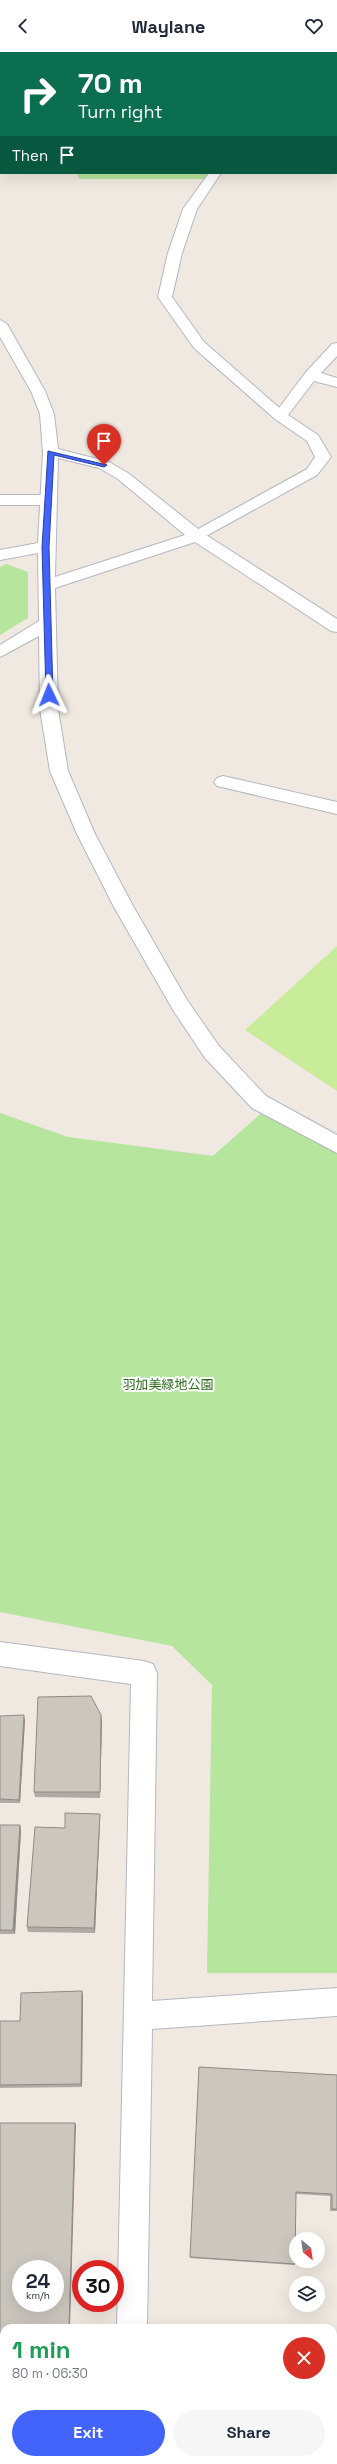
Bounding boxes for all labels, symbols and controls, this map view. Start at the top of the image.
icon: back [12,15,34,37]
text: Waylane [132,15,205,38]
icon: heart [303,15,325,37]
text: 70 m [78,65,143,101]
icon: right [12,68,64,120]
text: Turn right [78,100,162,123]
icon: arrive [56,144,78,166]
text: Then [12,146,48,165]
pin [87,424,121,465]
icon: arrive [93,430,115,452]
position arrow [28,674,70,716]
park label: 羽加美緑地公園 [122,1376,214,1393]
north arrow [289,2232,325,2268]
map controls [289,2232,325,2312]
speed limit sign: 30 [72,2260,124,2312]
text: 24 [26,2268,50,2294]
button: layers [289,2276,325,2312]
text: km/h [26,2289,50,2302]
text: 1 min [12,2334,71,2365]
button: close [283,2337,325,2379]
text: 80 m · 06:30 [12,2365,88,2382]
button: Exit [12,2410,165,2456]
button: Share [173,2410,325,2456]

